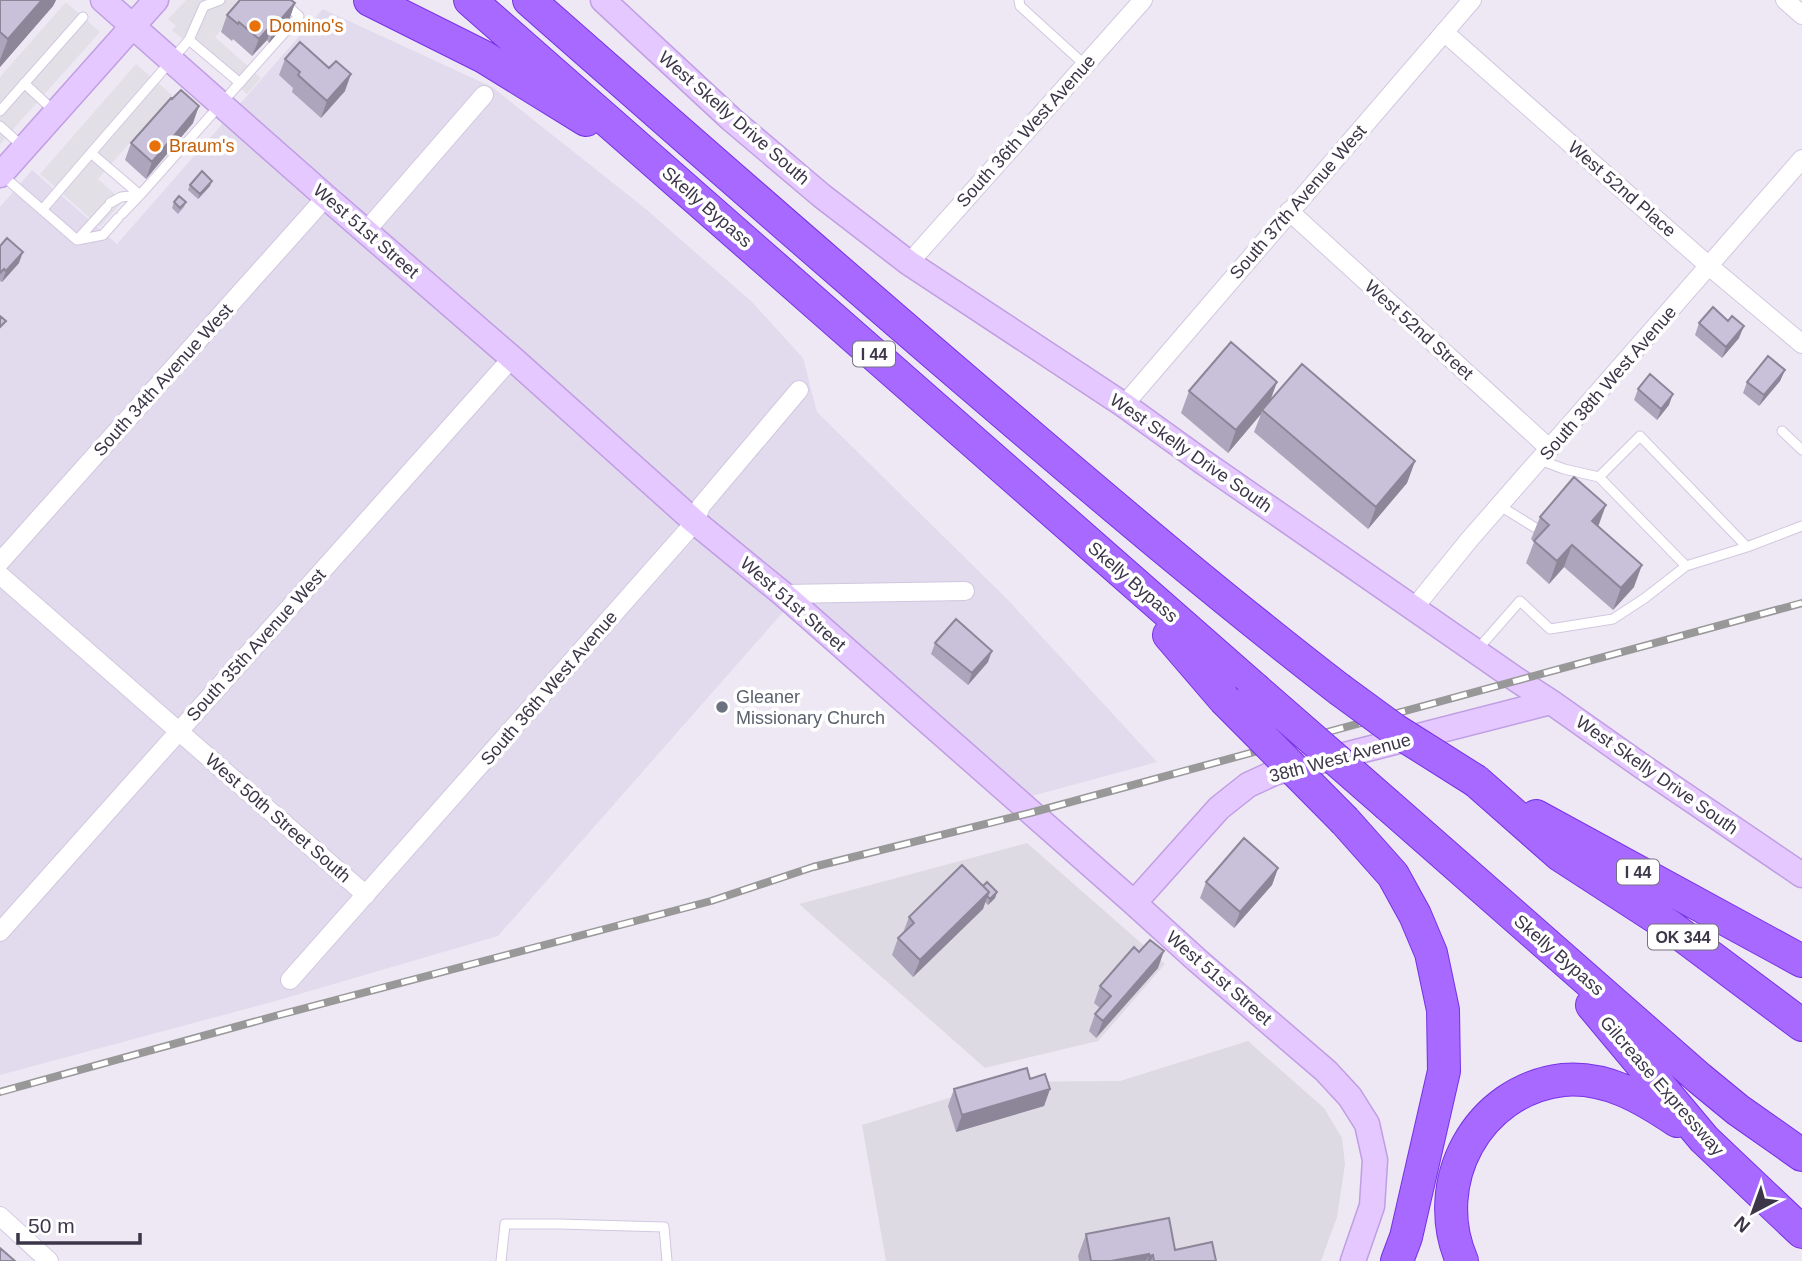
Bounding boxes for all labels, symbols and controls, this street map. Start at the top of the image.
place label: Domino's [269,16,343,36]
marker: Domino's [247,18,263,34]
street label: West Skelly Drive South [655,47,813,189]
street label: South 36th West Avenue [952,51,1100,211]
street label: South 37th Avenue West [1226,121,1370,283]
place label: Braum's [169,136,234,156]
street label: West 52nd Place [1564,137,1680,241]
marker: Braum's [147,138,163,154]
street label: Skelly Bypass [658,163,756,251]
street label: West 51st Street [309,180,423,282]
street label: West 52nd Street [1361,276,1477,384]
street label: South 34th Avenue West [89,300,237,460]
street label: South 38th West Avenue [1536,302,1680,464]
road number: I 44 [853,342,895,366]
street label: West Skelly Drive South [1106,390,1276,516]
street label: Skelly Bypass [1084,538,1182,626]
street label: West 51st Street [736,553,850,655]
street label: South 35th Avenue West [182,565,330,725]
street label: South 36th West Avenue [477,607,621,769]
place label: Gleaner Missionary Church [736,687,885,728]
marker: Gleaner Missionary Church [714,699,730,715]
street label: West Skelly Drive South [1572,712,1742,838]
street label: 38th West Avenue [1267,730,1413,786]
street label: West 50th Street South [201,750,355,886]
road number: I 44 [1617,860,1659,884]
street label: Skelly Bypass [1510,911,1608,999]
road number: OK 344 [1648,925,1718,950]
street label: West 51st Street [1162,927,1276,1029]
street label: Gilcrease Expressway [1596,1012,1728,1160]
north arrow [1718,1177,1788,1247]
scale bar [18,1202,140,1246]
text: N [1730,1212,1754,1237]
text: 50 m [28,1214,75,1237]

